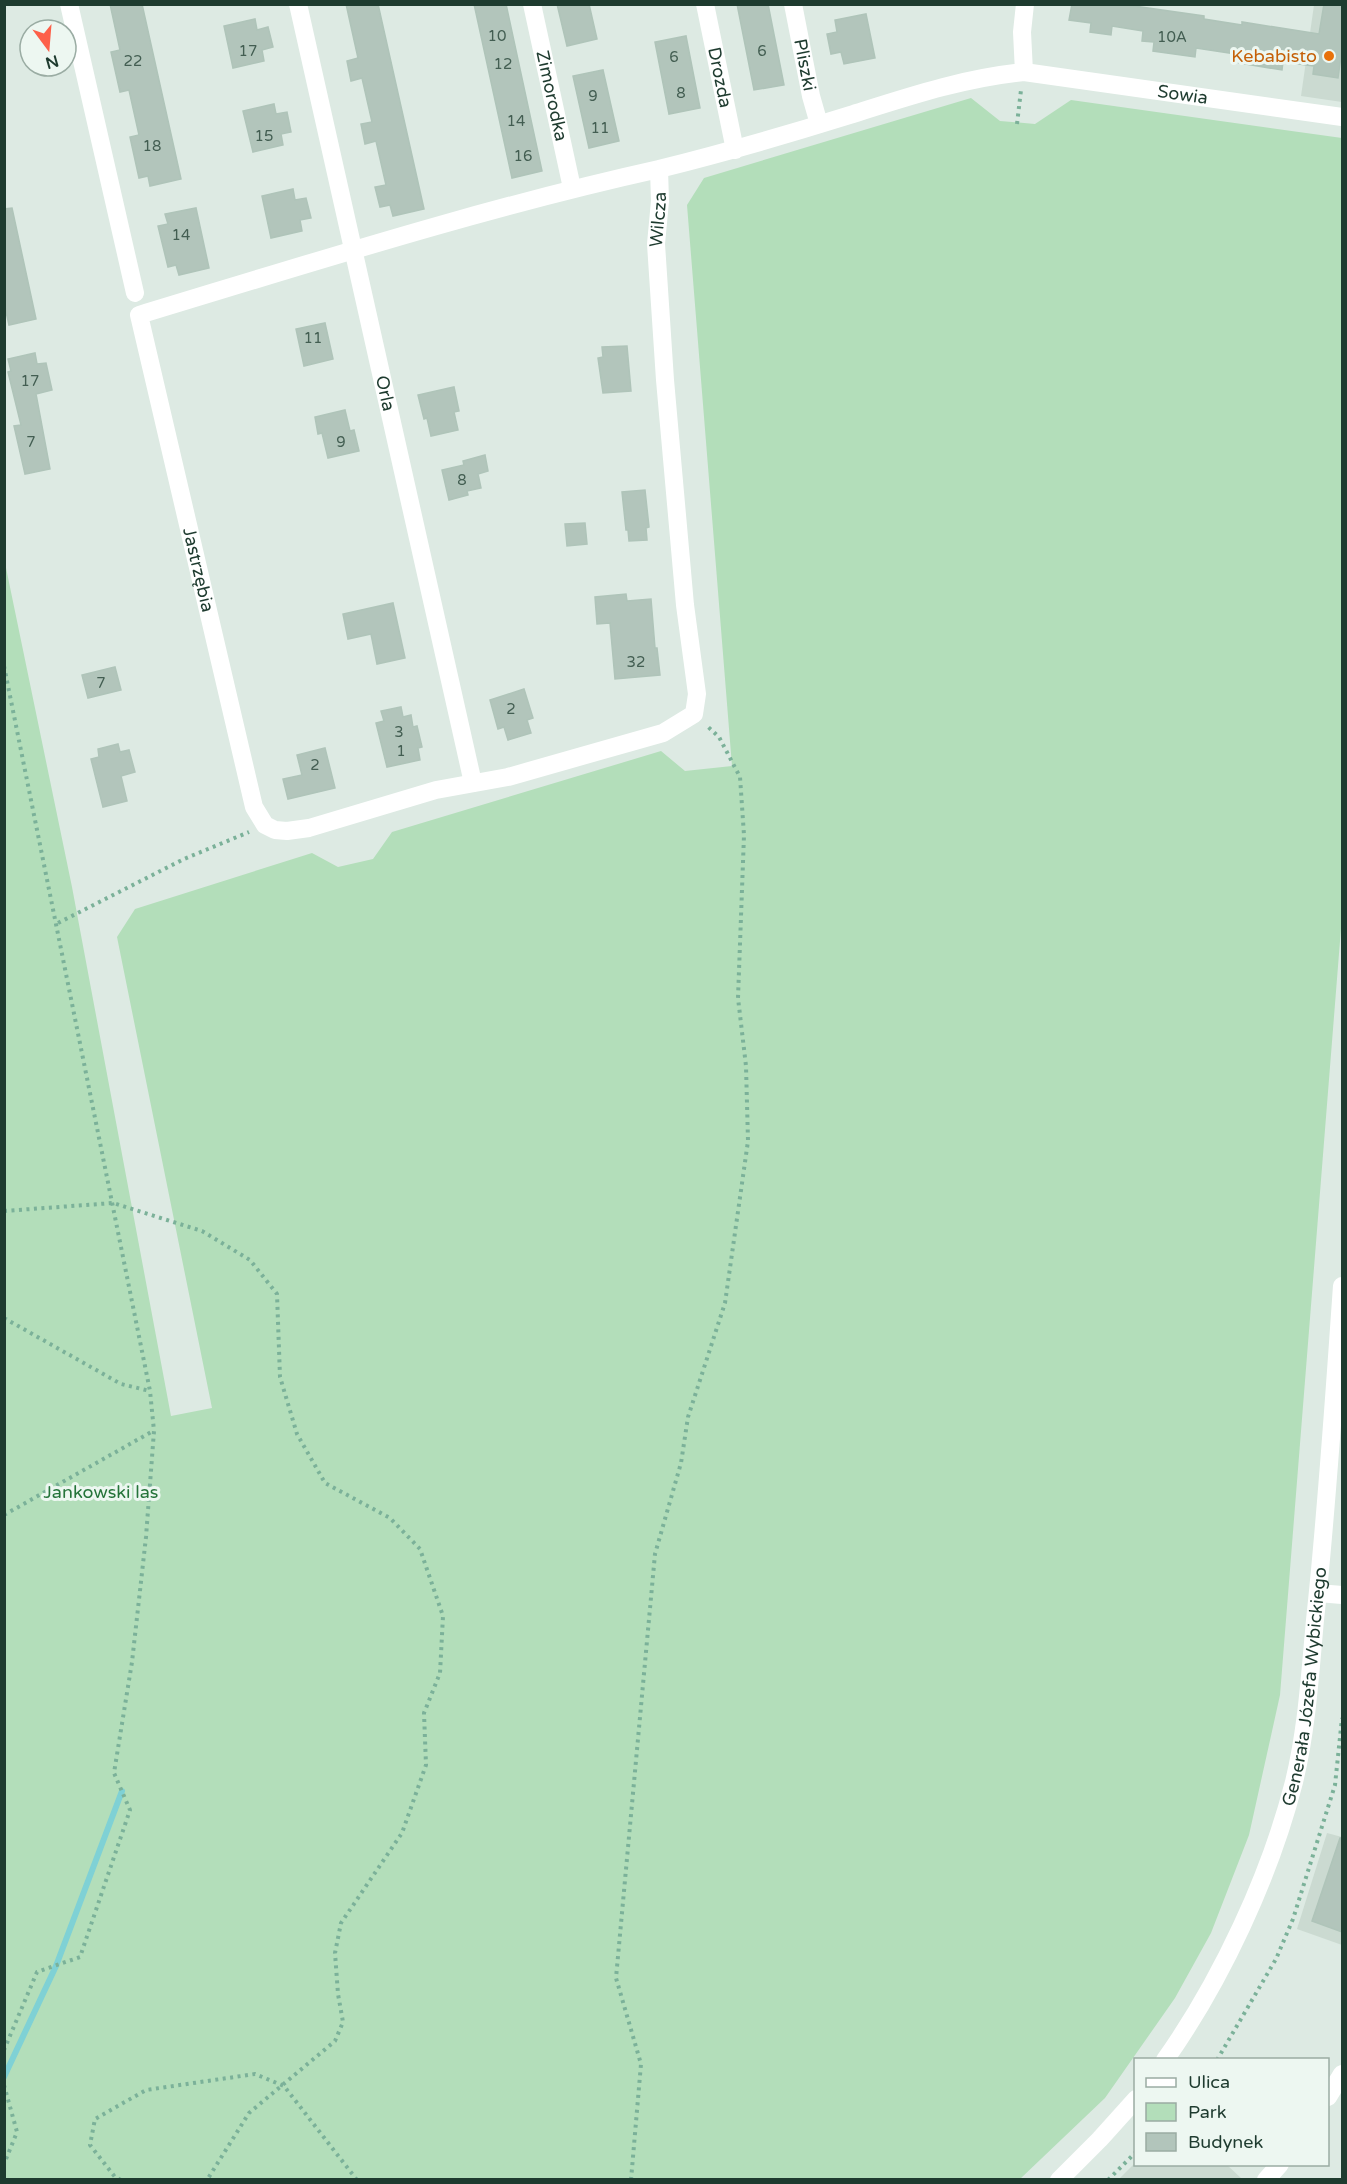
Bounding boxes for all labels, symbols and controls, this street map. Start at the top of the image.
north arrow [18,18,78,78]
house number: 10 [488,27,506,45]
house number: 10A [1157,28,1187,46]
street label: Pliszki [789,37,821,93]
house number: 17 [239,42,257,60]
house number: 6 [757,42,767,60]
street label: Drozda [703,45,737,110]
place label: Kebabisto [1231,45,1317,67]
street label: Zimorodka [531,48,573,143]
house number: 6 [669,48,679,66]
marker: Kebabisto [1322,49,1336,63]
text: N [43,50,61,73]
house number: 22 [124,52,142,70]
house number: 12 [494,55,512,73]
street label: Sowia [1156,80,1209,109]
house number: 8 [676,84,686,102]
house number: 9 [588,87,598,105]
house number: 14 [507,112,525,130]
house number: 11 [591,119,609,137]
house number: 15 [255,127,273,145]
house number: 18 [143,137,161,155]
house number: 16 [514,147,532,165]
street label: Wilcza [645,191,671,248]
house number: 14 [172,226,190,244]
house number: 11 [304,329,322,347]
house number: 17 [21,372,39,390]
street label: Orla [371,373,400,413]
house number: 7 [26,433,36,451]
house number: 9 [336,433,346,451]
house number: 8 [457,471,467,489]
street label: Jastrzębia [178,525,219,614]
house number: 32 [627,653,645,671]
house number: 7 [96,674,106,692]
house number: 2 [506,700,516,718]
house number: 3 [394,723,404,741]
house number: 1 [396,742,406,760]
house number: 2 [310,756,320,774]
park label: Jankowski las [43,1481,159,1503]
street label: Generała Józefa Wybickiego [1277,1566,1331,1809]
legend [1134,2058,1329,2166]
text: Ulica [1188,2071,1230,2093]
text: Park [1188,2101,1227,2123]
text: Budynek [1188,2131,1263,2153]

